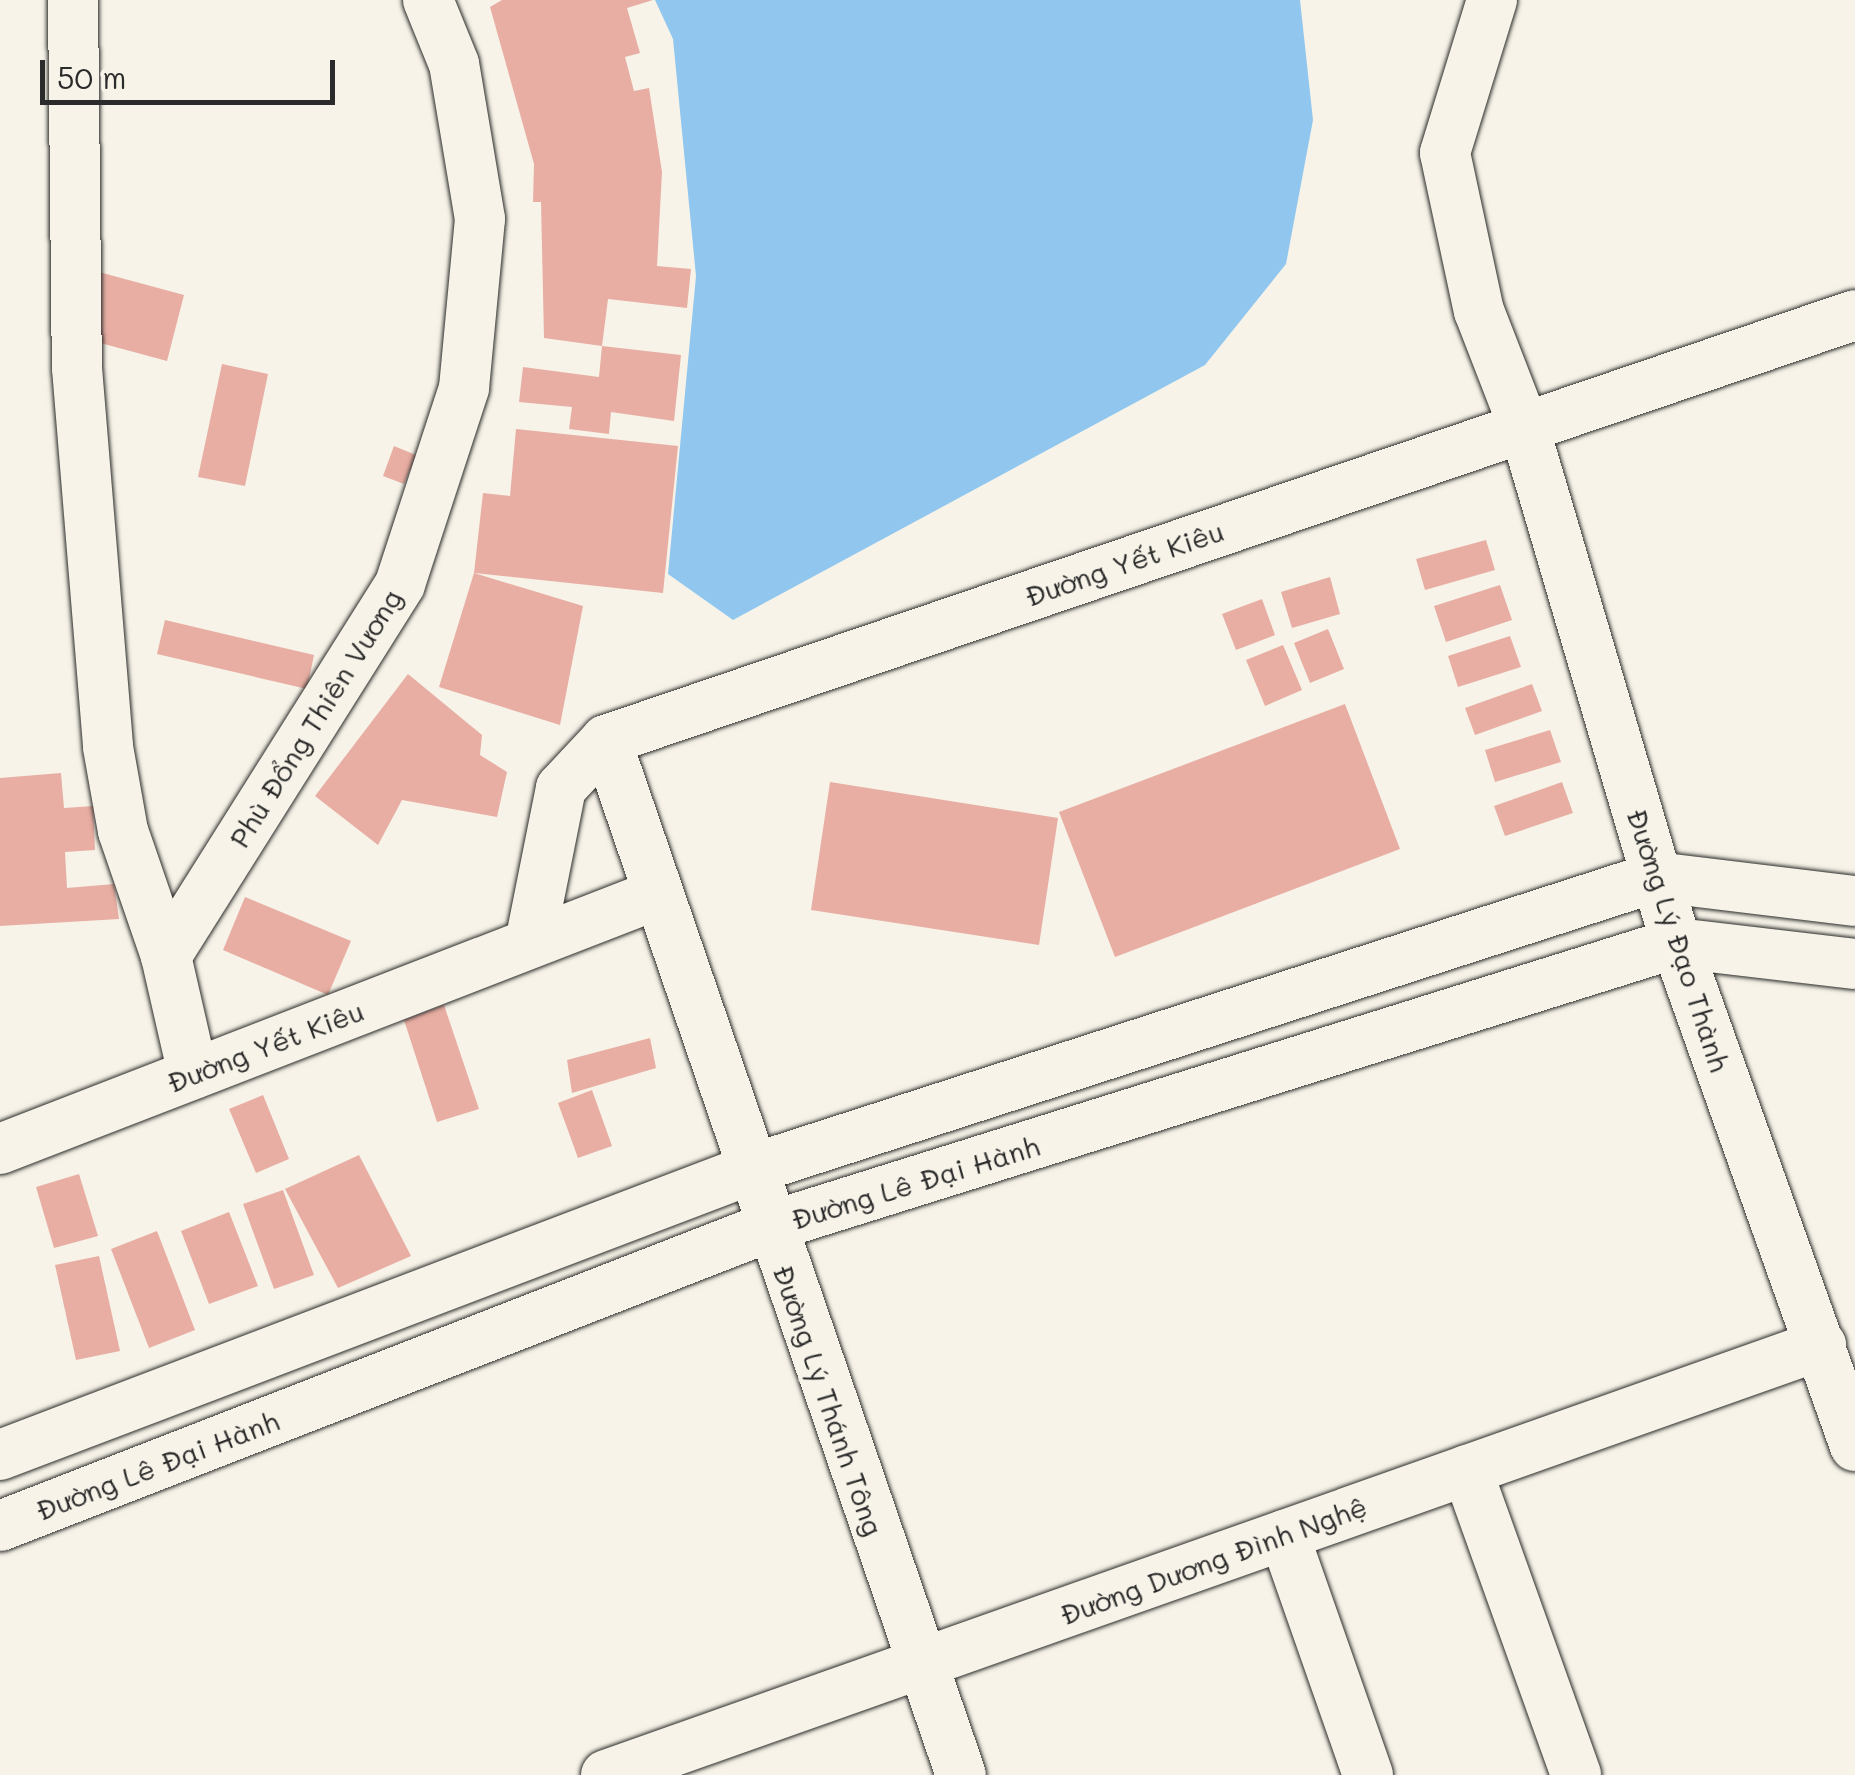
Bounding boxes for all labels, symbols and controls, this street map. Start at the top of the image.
scale bar [45,40,340,102]
text: 50 m [57,57,127,97]
street label: Đường Yết Kiêu [1020,513,1228,613]
street label: Phù Đổng Thiên Vương [222,583,408,853]
street label: Đường Lý Đạo Thành [1621,804,1737,1076]
street label: Đường Yết Kiêu [162,993,368,1099]
street label: Đường Lê Đại Hành [787,1128,1043,1236]
street label: Đường Lý Thánh Tông [767,1260,891,1540]
street label: Đường Lê Đại Hành [31,1403,283,1527]
street label: Đường Dương Đình Nghệ [1055,1489,1371,1631]

